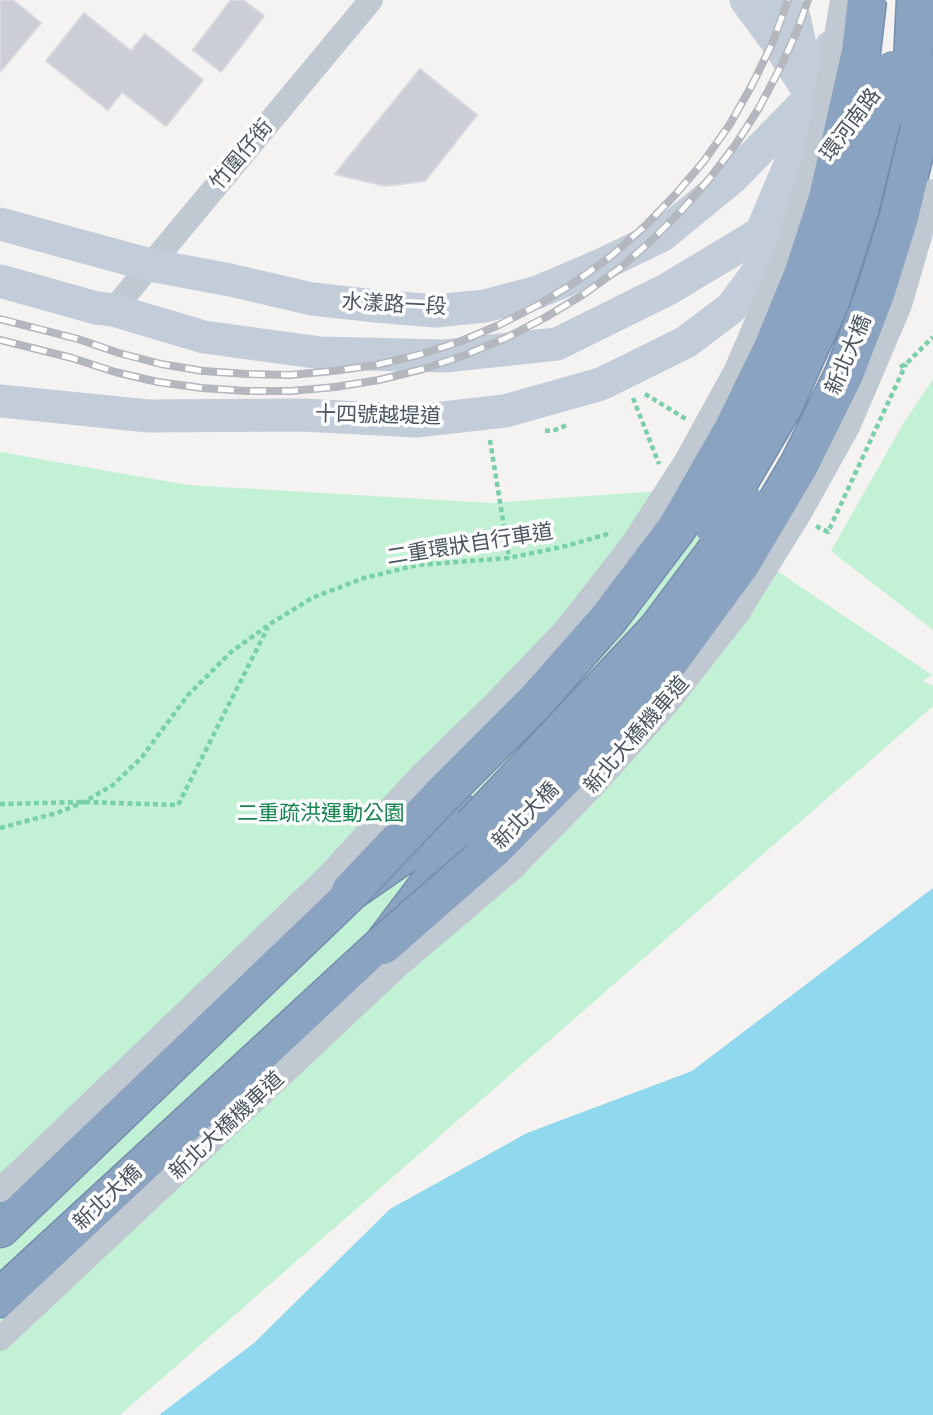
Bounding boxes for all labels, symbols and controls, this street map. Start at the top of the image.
street label: 環河南路 [816,84,886,166]
street label: 竹圍仔街 [205,115,279,195]
street label: 水漾路一段 [341,290,447,320]
street label: 新北大橋 [821,311,877,399]
street label: 十四號越堤道 [315,402,441,430]
street label: 二重環狀自行車道 [385,519,555,571]
street label: 新北大橋機車道 [579,671,695,799]
street label: 新北大橋 [487,777,565,855]
park label: 二重疏洪運動公園 [237,801,405,827]
street label: 新北大橋機車道 [165,1067,289,1185]
street label: 新北大橋 [69,1160,147,1236]

